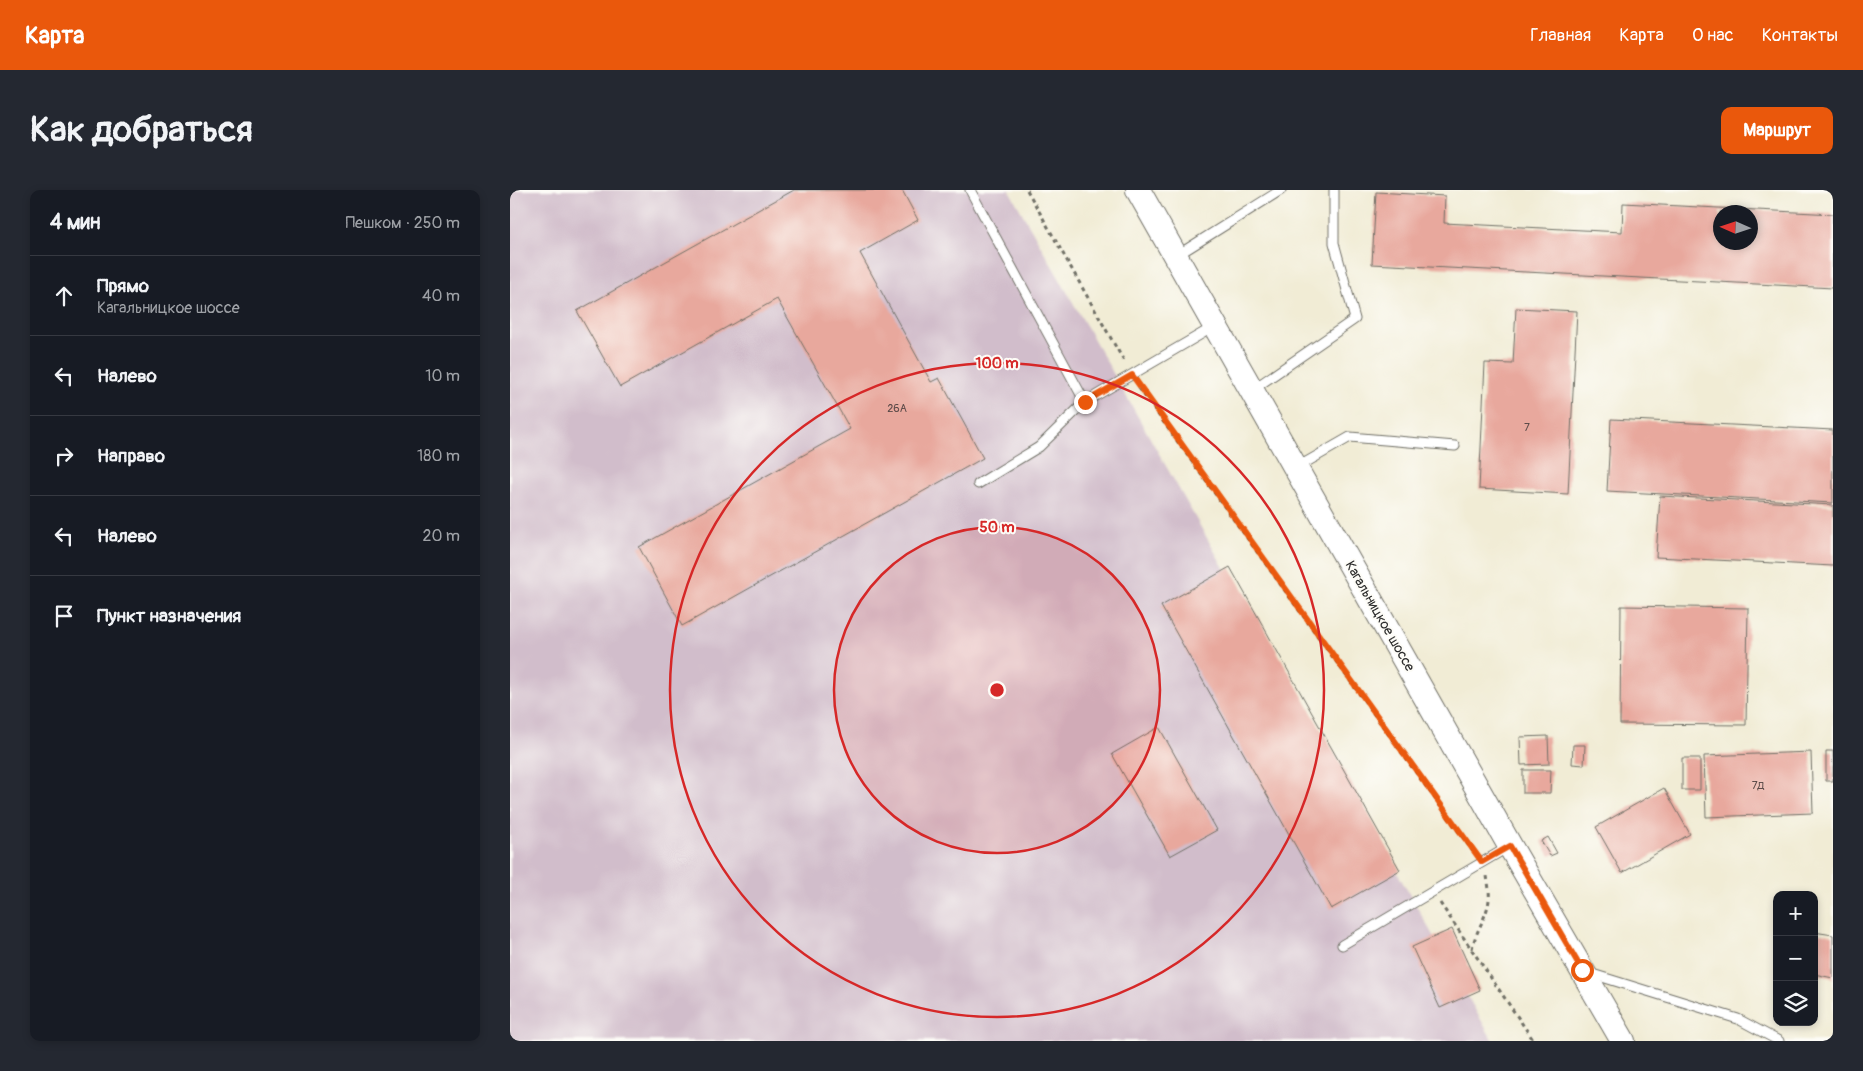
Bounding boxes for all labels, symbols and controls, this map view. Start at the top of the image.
text: Карта [25,21,84,50]
text: Главная [1530,24,1591,47]
text: Карта [1619,24,1664,47]
text: О нас [1692,24,1734,47]
text: Контакты [1762,24,1838,47]
button: Маршрут [1721,107,1833,154]
text: Как добраться [30,108,253,152]
north arrow [1713,205,1758,250]
text: 4 мин [50,209,100,236]
text: Пешком · 250 m [345,213,460,233]
text: Прямо [97,274,149,298]
icon: ahead [50,282,78,310]
text: 40 m [422,286,460,306]
text: Кагальницкое шоссе [97,298,240,318]
text: 100 m [976,354,1018,373]
icon: left [50,362,78,390]
text: Налево [97,364,157,388]
text: 10 m [425,366,460,386]
route end [1074,391,1097,414]
house number: 26А [887,402,907,415]
house number: 7 [1524,421,1530,434]
icon: right [50,442,78,470]
text: Направо [97,444,165,468]
text: 180 m [417,446,460,466]
text: 50 m [980,518,1014,537]
icon: left [50,522,78,550]
text: Налево [97,524,157,548]
text: 20 m [422,526,460,546]
street label: Кагальницкое шоссе [1341,558,1419,674]
icon: arrive [50,602,78,630]
text: Пункт назначения [97,604,241,628]
centre of rings [988,681,1006,699]
house number: 7Д [1752,779,1765,792]
map controls [1773,891,1818,1026]
button: + [1773,891,1818,936]
button: − [1773,936,1818,981]
route start [1571,959,1594,982]
button: layers [1773,981,1818,1026]

